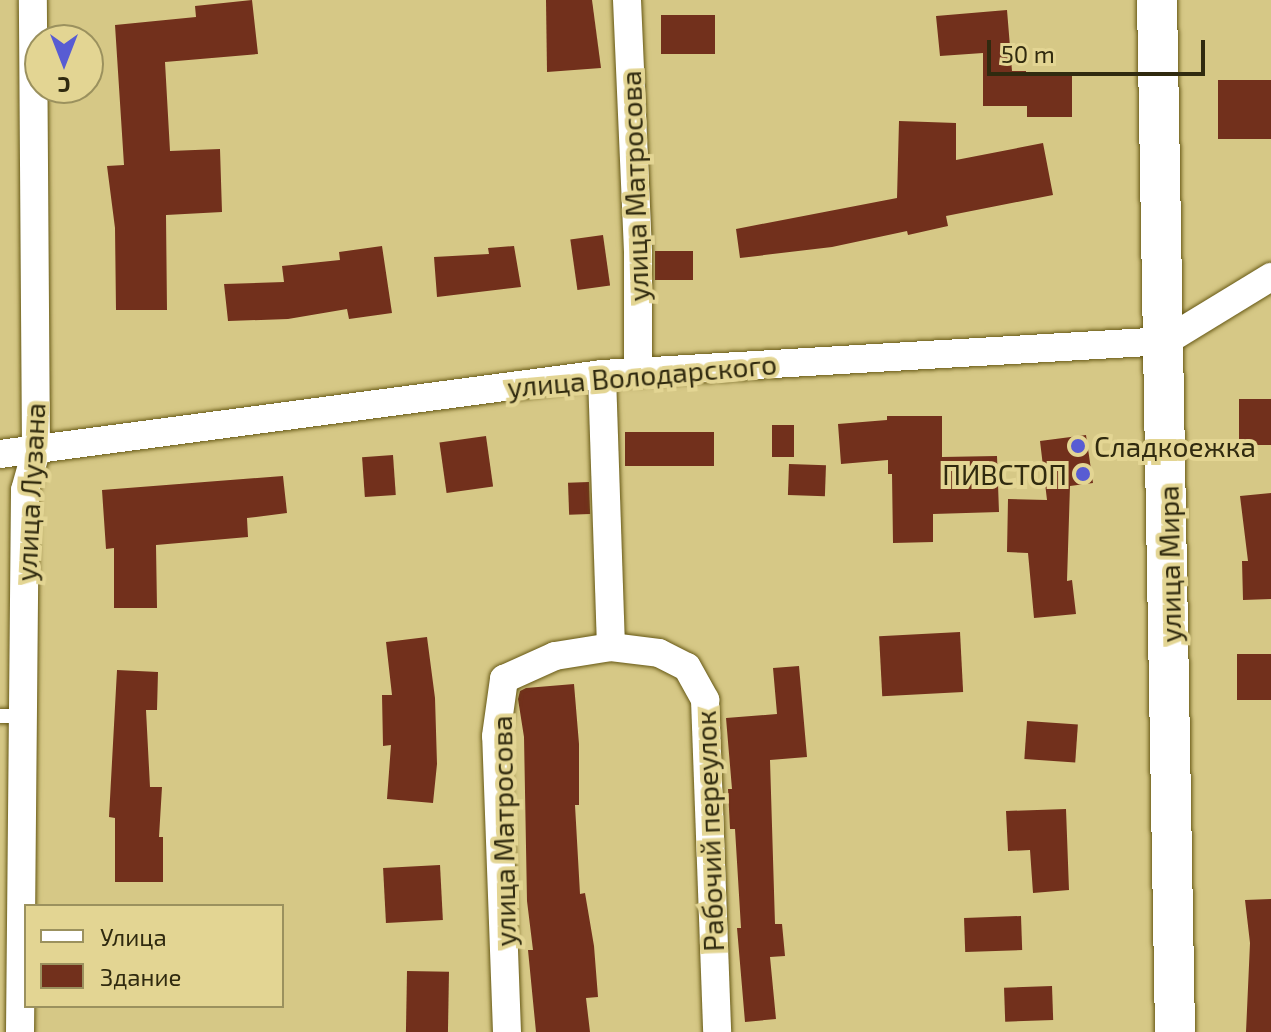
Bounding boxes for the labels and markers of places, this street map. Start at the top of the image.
place label: Сладкоежка [1094,429,1256,463]
marker: Сладкоежка [1069,437,1087,455]
place label: ПИВСТОП [942,457,1067,491]
marker: ПИВСТОП [1074,465,1092,483]

